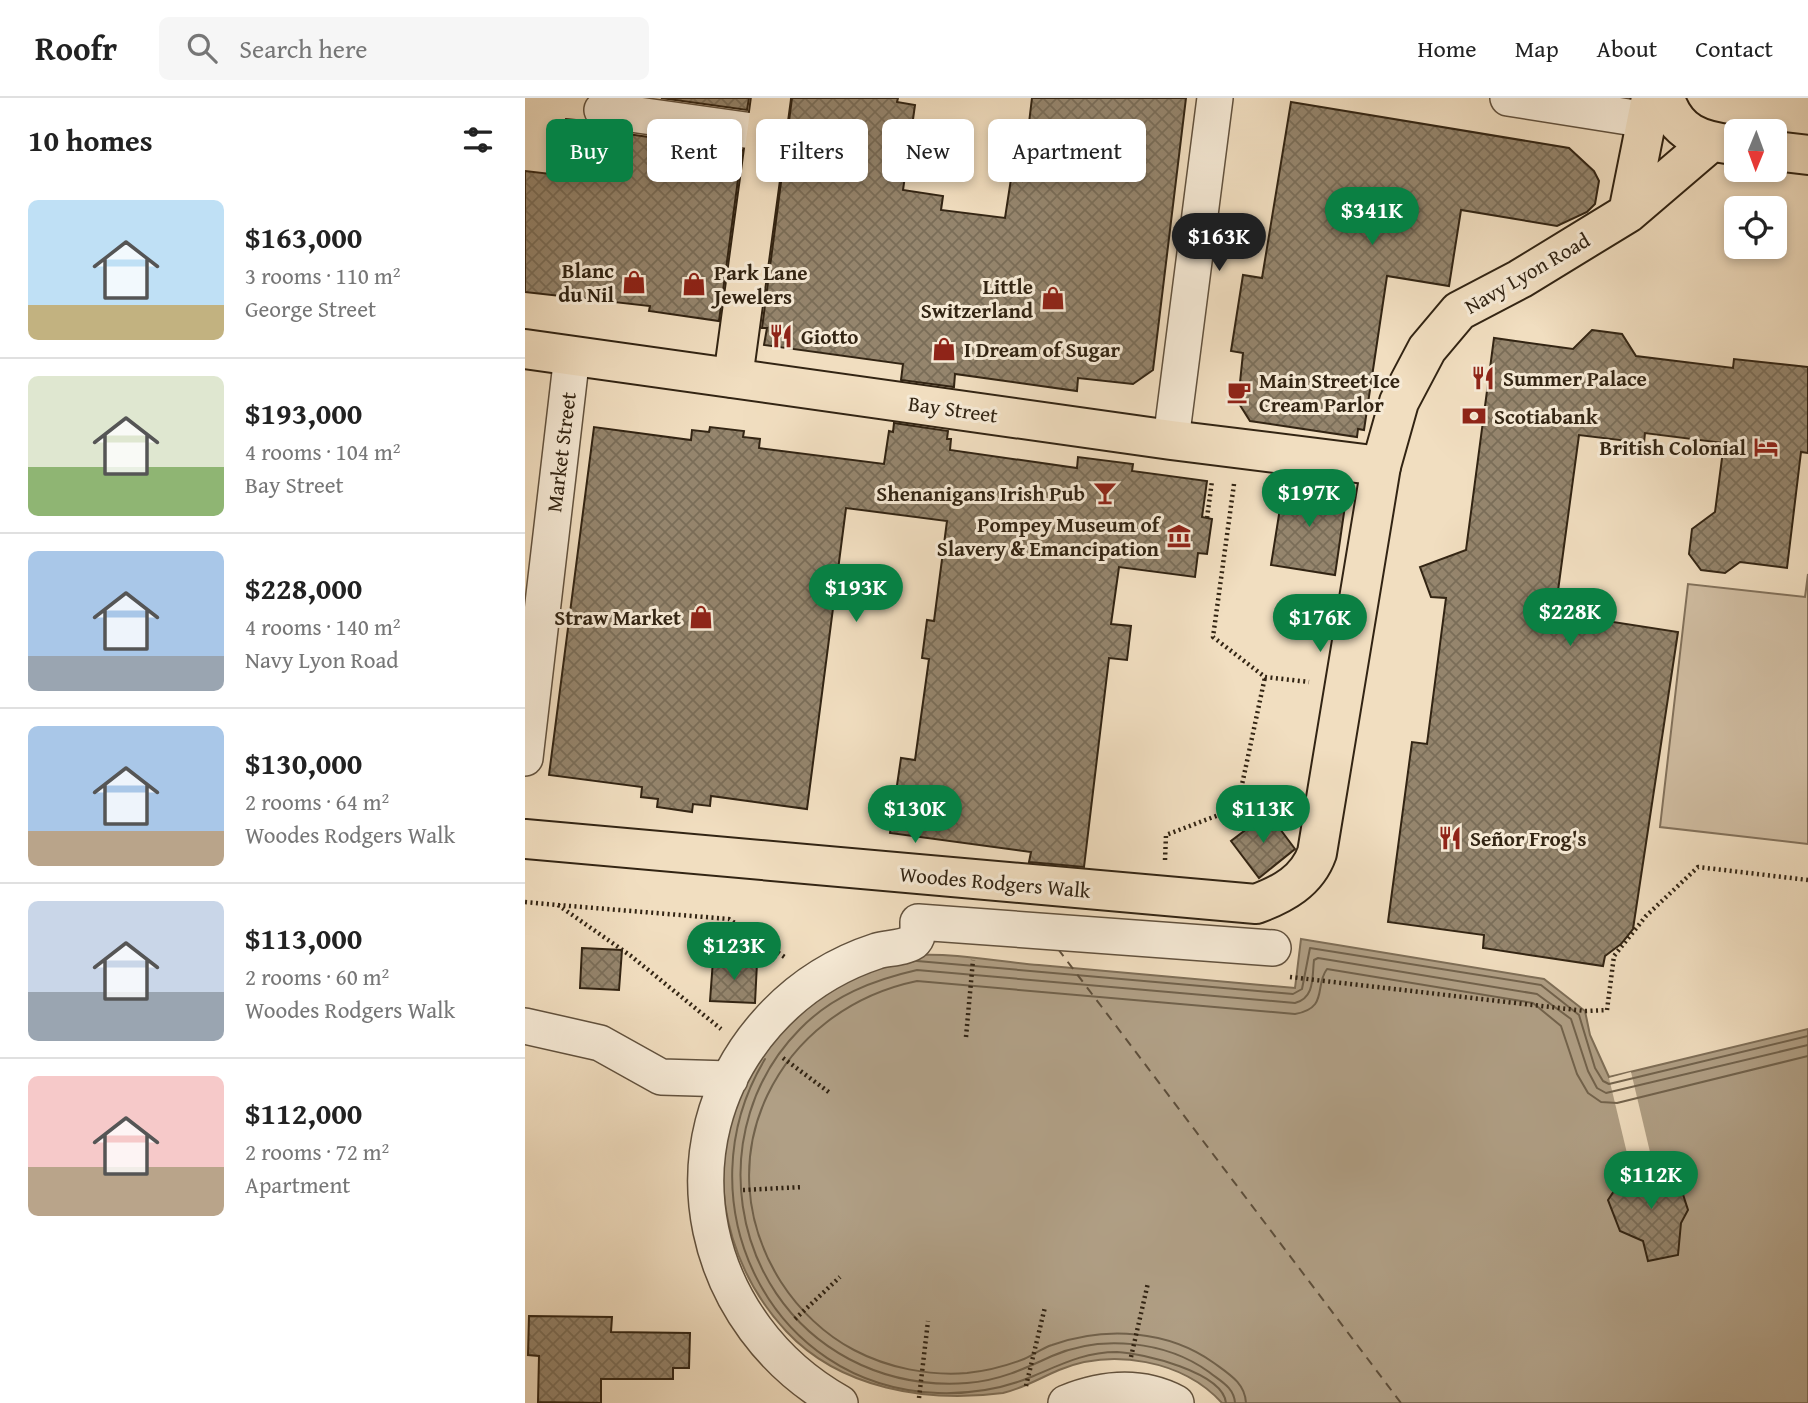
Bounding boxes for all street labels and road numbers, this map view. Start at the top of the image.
street label: Navy Lyon Road [1459,224,1596,321]
street label: Bay Street [906,387,1000,431]
street label: Market Street [538,389,584,514]
street label: Woodes Rodgers Walk [898,858,1092,906]

